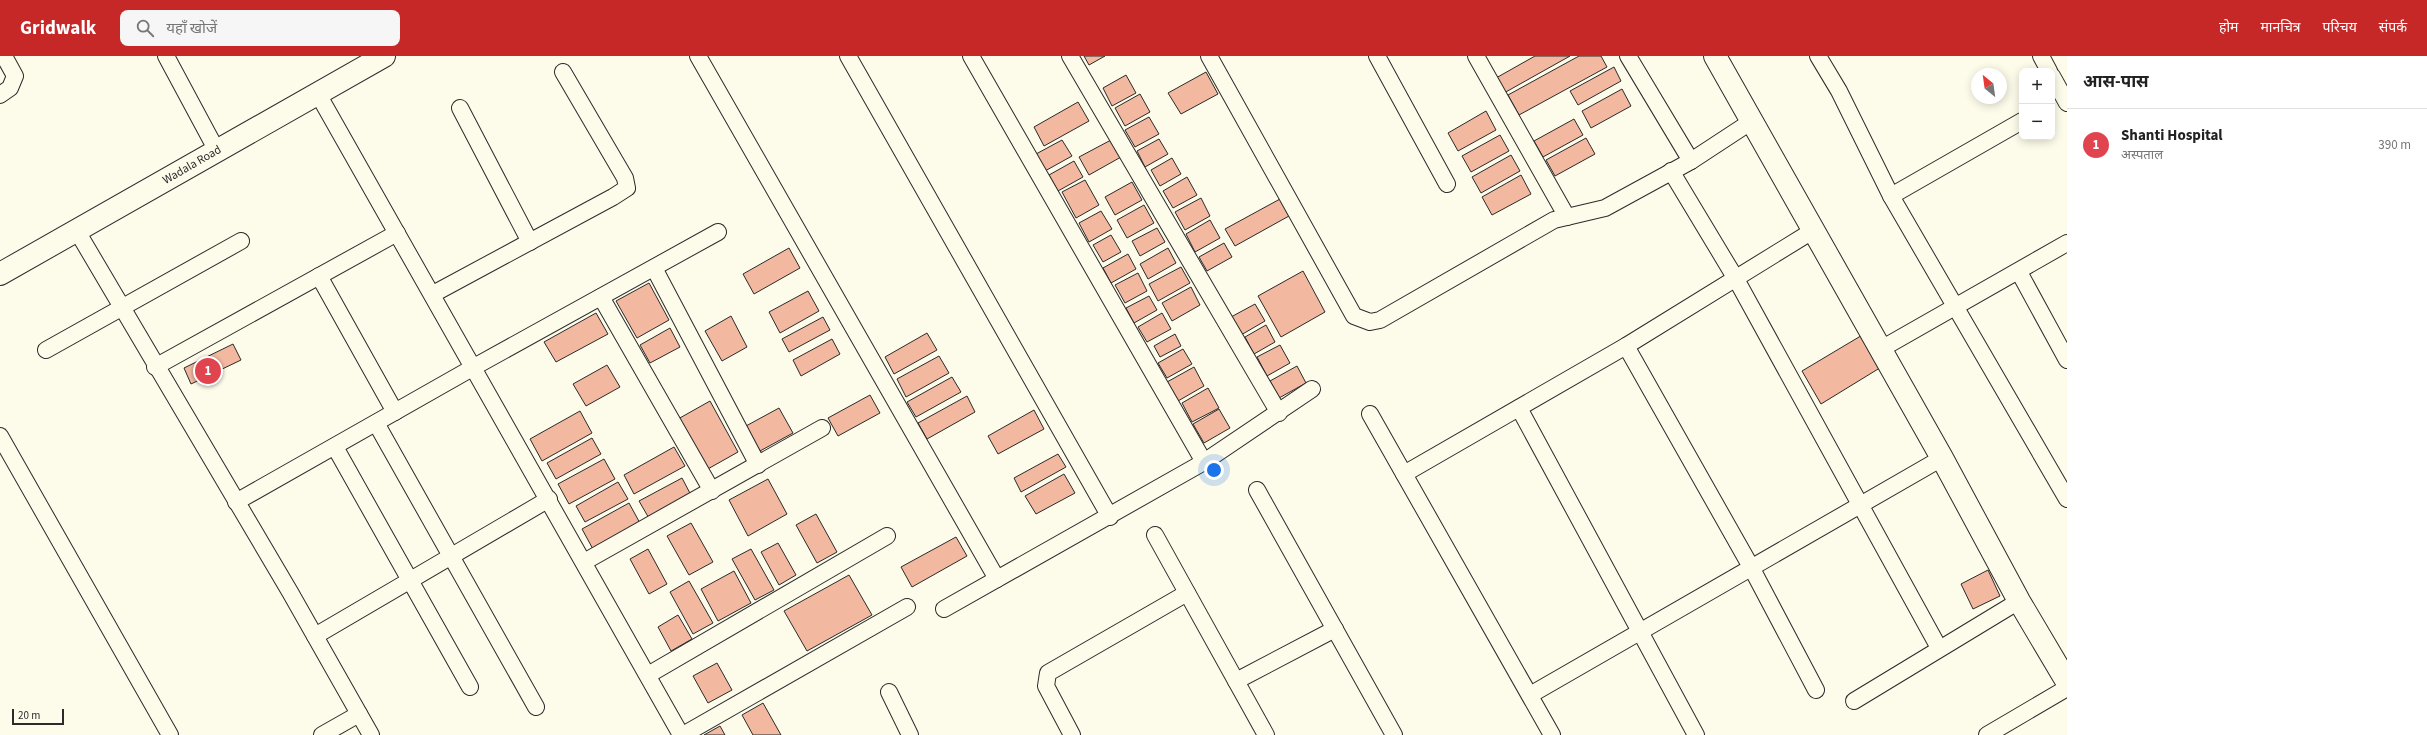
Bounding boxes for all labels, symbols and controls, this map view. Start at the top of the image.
search box [120,10,400,46]
text: Gridwalk [20,15,96,42]
icon: search [134,17,156,39]
text: यहाँ खोजें [166,18,217,39]
text: होम [2219,18,2238,38]
text: मानचित्र [2260,18,2301,38]
text: परिचय [2323,18,2357,38]
text: संपर्क [2379,18,2407,38]
north arrow [1971,68,2007,104]
map controls [2019,68,2055,140]
button: + [2019,68,2055,104]
text: आस-पास [2083,70,2149,94]
button: − [2019,104,2055,140]
text: Shanti Hospital [2121,125,2223,146]
text: 1 [2093,136,2099,154]
text: 390 m [2378,136,2411,154]
street label: Wadala Road [159,141,225,189]
text: अस्पताल [2121,146,2163,164]
pin: 1 [195,356,221,386]
your location [1204,460,1224,480]
scale bar [12,707,64,726]
text: 20 m [18,708,40,723]

